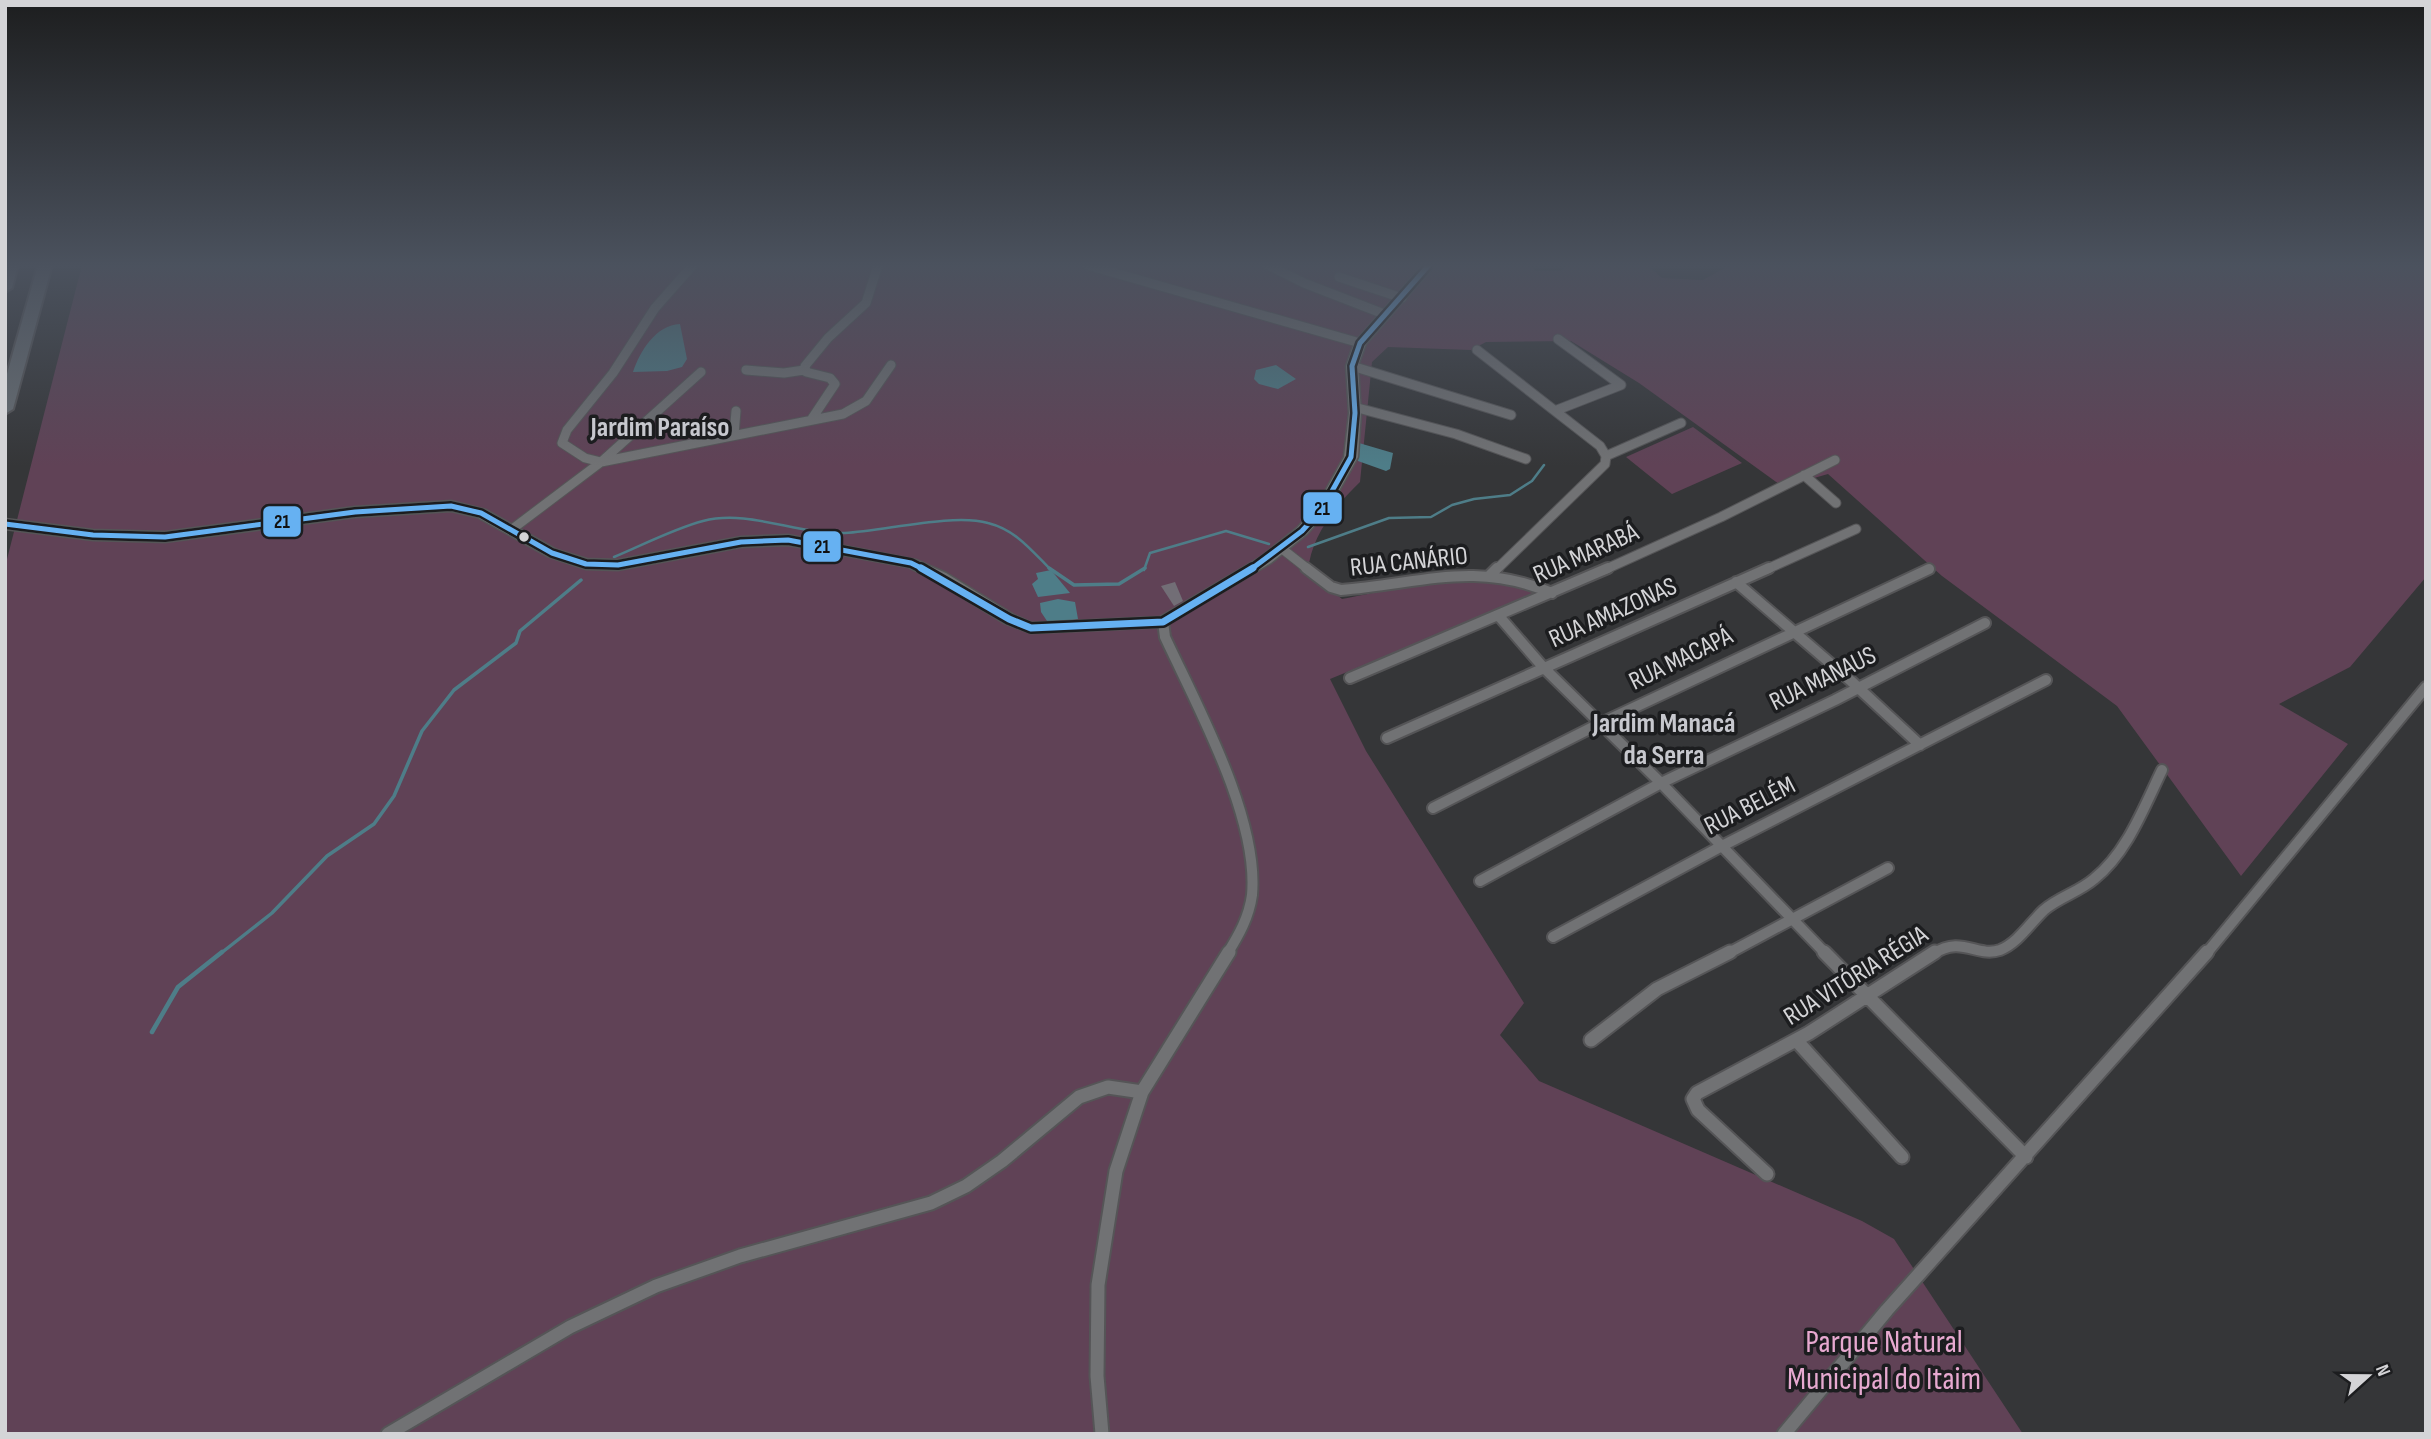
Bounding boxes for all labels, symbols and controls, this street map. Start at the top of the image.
district label: Jardim Paraíso [589,411,730,444]
line badge: 21 [1302,491,1343,525]
text: 21 [1314,498,1330,521]
line badge: 21 [262,505,302,538]
text: 21 [274,511,290,534]
street label: RUA MARABÁ [1529,517,1644,591]
unlabelled marker [517,530,531,544]
line badge: 21 [802,530,842,563]
text: 21 [814,536,830,559]
street label: RUA CANÁRIO [1349,540,1469,584]
street label: RUA AMAZONAS [1544,571,1682,655]
street label: RUA MACAPÁ [1624,620,1739,697]
street label: RUA MANAUS [1765,640,1881,718]
district label: Jardim Manacá da Serra [1592,707,1736,772]
street label: RUA BELÉM [1699,770,1801,842]
street label: RUA VITÓRIA RÉGIA [1778,919,1934,1033]
park label: Parque Natural Municipal do Itaim [1787,1323,1981,1399]
north arrow [2333,1341,2403,1411]
text: N [2370,1362,2395,1379]

